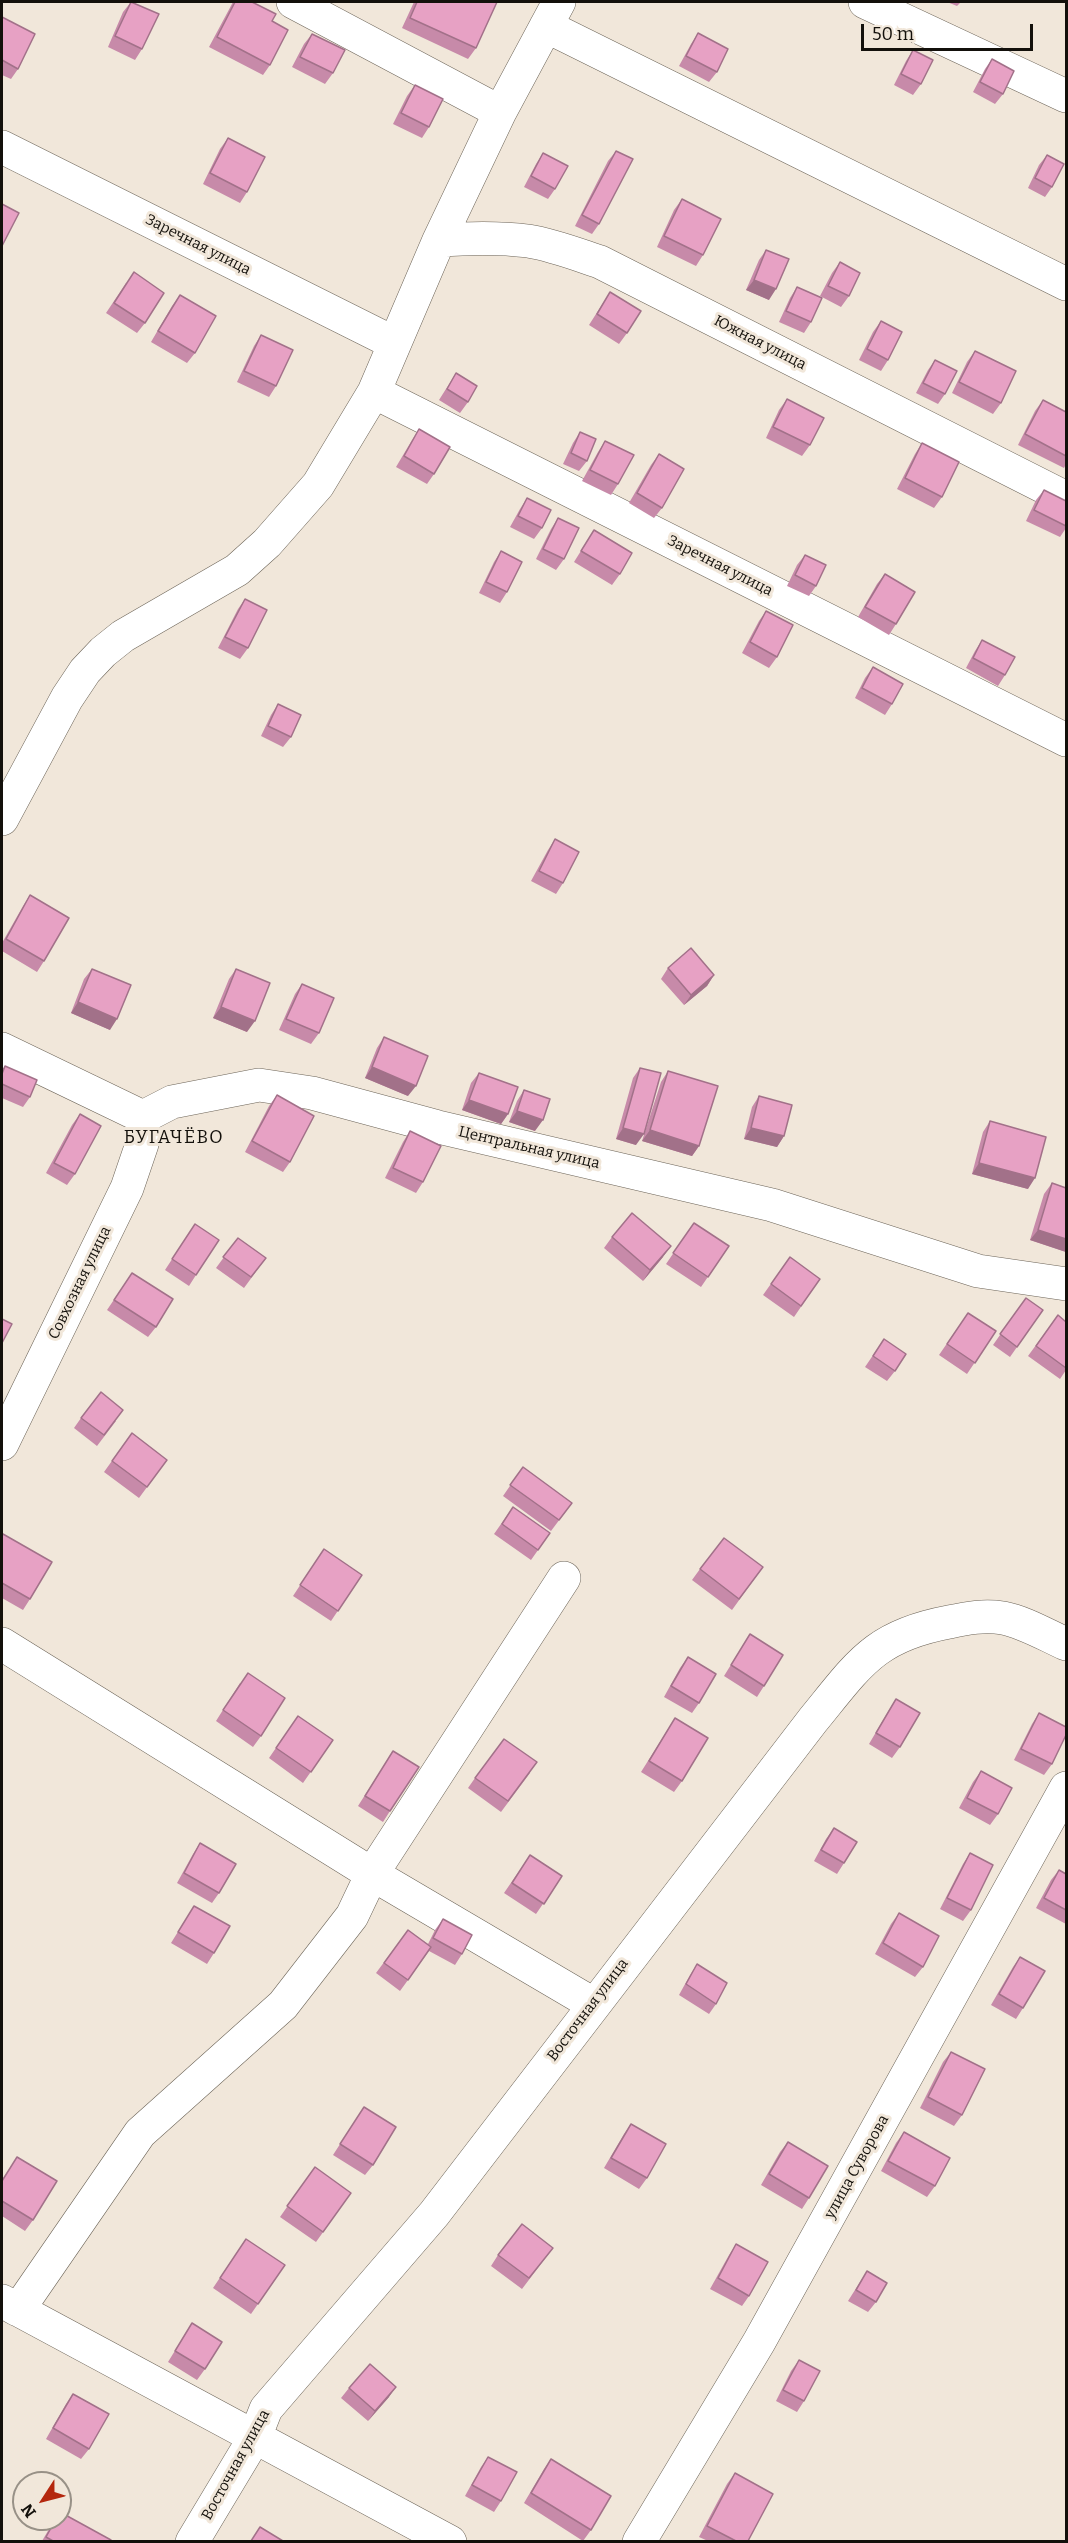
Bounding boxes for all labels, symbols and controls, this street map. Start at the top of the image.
scale bar [864,12,1036,50]
text: 50 m [872,23,914,45]
street label: Заречная улица [142,211,254,279]
street label: Южная улица [711,312,809,374]
street label: Заречная улица [664,532,776,600]
street label: Центральная улица [457,1123,601,1173]
district label: БУГАЧЁВО [124,1127,224,1149]
street label: Совхозная улица [45,1224,115,1342]
street label: Восточная улица [544,1955,632,2065]
street label: улица Суворова [821,2112,893,2222]
street label: Восточная улица [198,2407,274,2523]
north arrow [12,2471,72,2531]
text: N [17,2500,40,2521]

